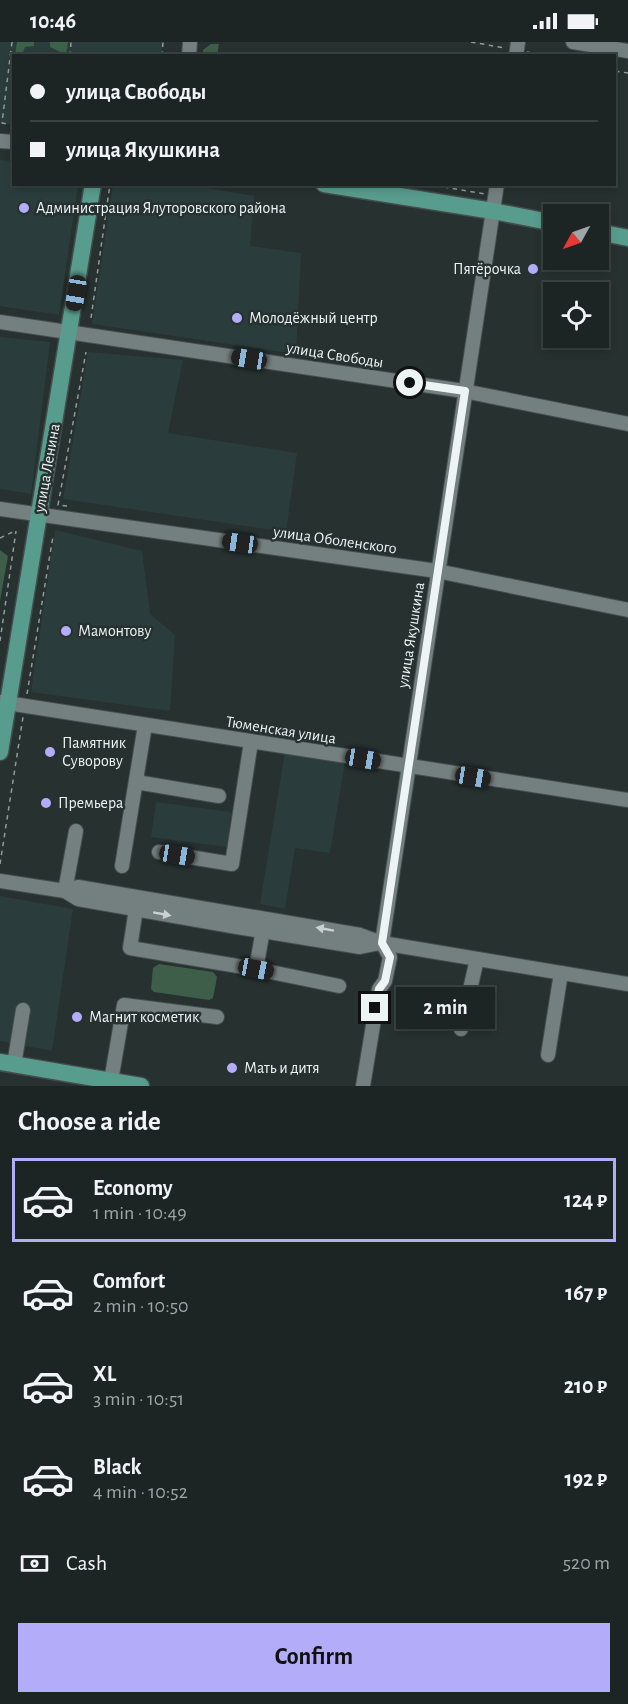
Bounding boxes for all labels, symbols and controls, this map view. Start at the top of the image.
text: 10:46 [30,10,76,32]
text: улица Свободы [66,81,206,103]
text: улица Якушкина [66,139,220,161]
place label: Администрация Ялуторовского района [36,200,286,217]
marker: Администрация Ялуторовского района [17,201,31,215]
north arrow [543,204,609,270]
map controls [543,204,609,348]
place label: Пятёрочка [453,261,521,277]
marker: Пятёрочка [526,262,540,276]
car [64,274,88,312]
button: locate [543,282,609,348]
place label: Молодёжный центр [249,310,378,326]
marker: Молодёжный центр [230,311,244,325]
street label: улица Свободы [284,339,385,372]
car [230,347,268,371]
route start [396,369,423,396]
street label: улица Ленина [31,422,64,515]
street label: улица Оболенского [271,523,398,558]
car [221,532,259,554]
street label: улица Якушкина [395,581,428,690]
place label: Мамонтову [78,623,151,640]
marker: Мамонтову [59,624,73,638]
street label: Тюменская улица [225,713,337,748]
place label: Памятник Суворову [62,735,127,770]
marker: Памятник Суворову [43,745,57,759]
car [344,747,382,771]
car [454,765,492,789]
place label: Премьера [58,795,123,811]
marker: Премьера [39,796,53,810]
car [158,843,196,867]
one-way arrow [153,910,172,919]
one-way arrow [315,924,334,933]
car [237,957,275,981]
callout: 2 min [396,987,495,1029]
route end [361,994,388,1021]
text: 2 min [423,998,468,1018]
place label: Магнит косметик [89,1009,200,1025]
marker: Магнит косметик [70,1010,84,1024]
place label: Мать и дитя [244,1060,320,1076]
marker: Мать и дитя [225,1061,239,1075]
text: Choose a ride [18,1108,161,1135]
icon: car [21,1173,75,1227]
text: Economy [93,1177,173,1199]
text: 124 ₽ [564,1189,607,1211]
text: 1 min · 10:49 [93,1203,187,1223]
icon: car [21,1266,75,1320]
text: Comfort [93,1270,165,1292]
text: 167 ₽ [565,1282,607,1304]
text: 2 min · 10:50 [93,1296,189,1316]
icon: car [21,1359,75,1413]
text: XL [93,1363,116,1385]
text: 210 ₽ [564,1375,607,1397]
text: 3 min · 10:51 [93,1389,184,1409]
icon: car [21,1452,75,1506]
text: Black [93,1456,141,1478]
text: 192 ₽ [564,1468,607,1490]
text: 4 min · 10:52 [93,1482,188,1502]
icon: cash [18,1547,51,1580]
text: Cash [66,1552,107,1574]
text: 520 m [563,1553,610,1573]
button: Confirm [18,1623,610,1692]

